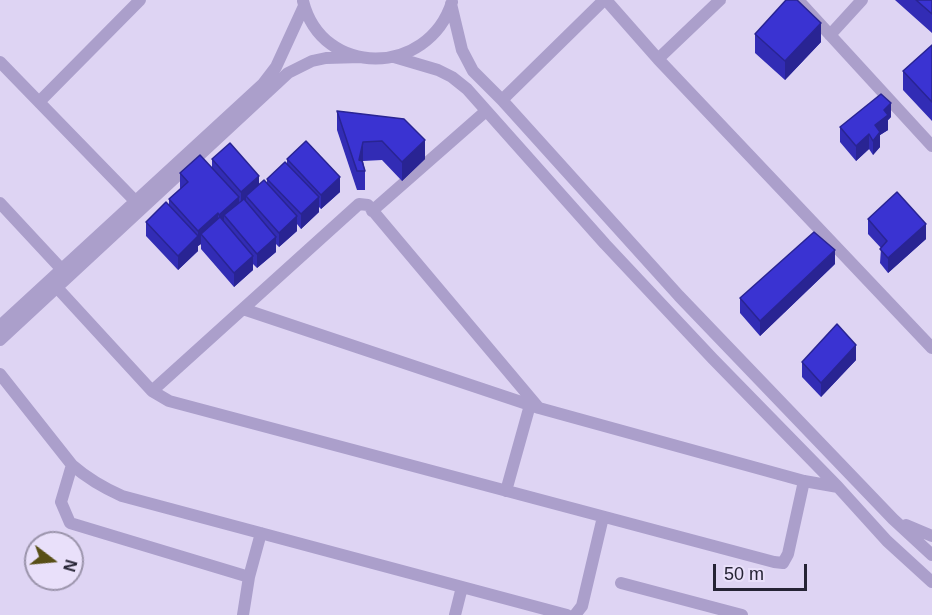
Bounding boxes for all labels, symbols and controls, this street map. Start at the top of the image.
north arrow [24,531,84,591]
scale bar [716,552,810,590]
text: N [60,558,80,573]
text: 50 m [724,564,764,584]

